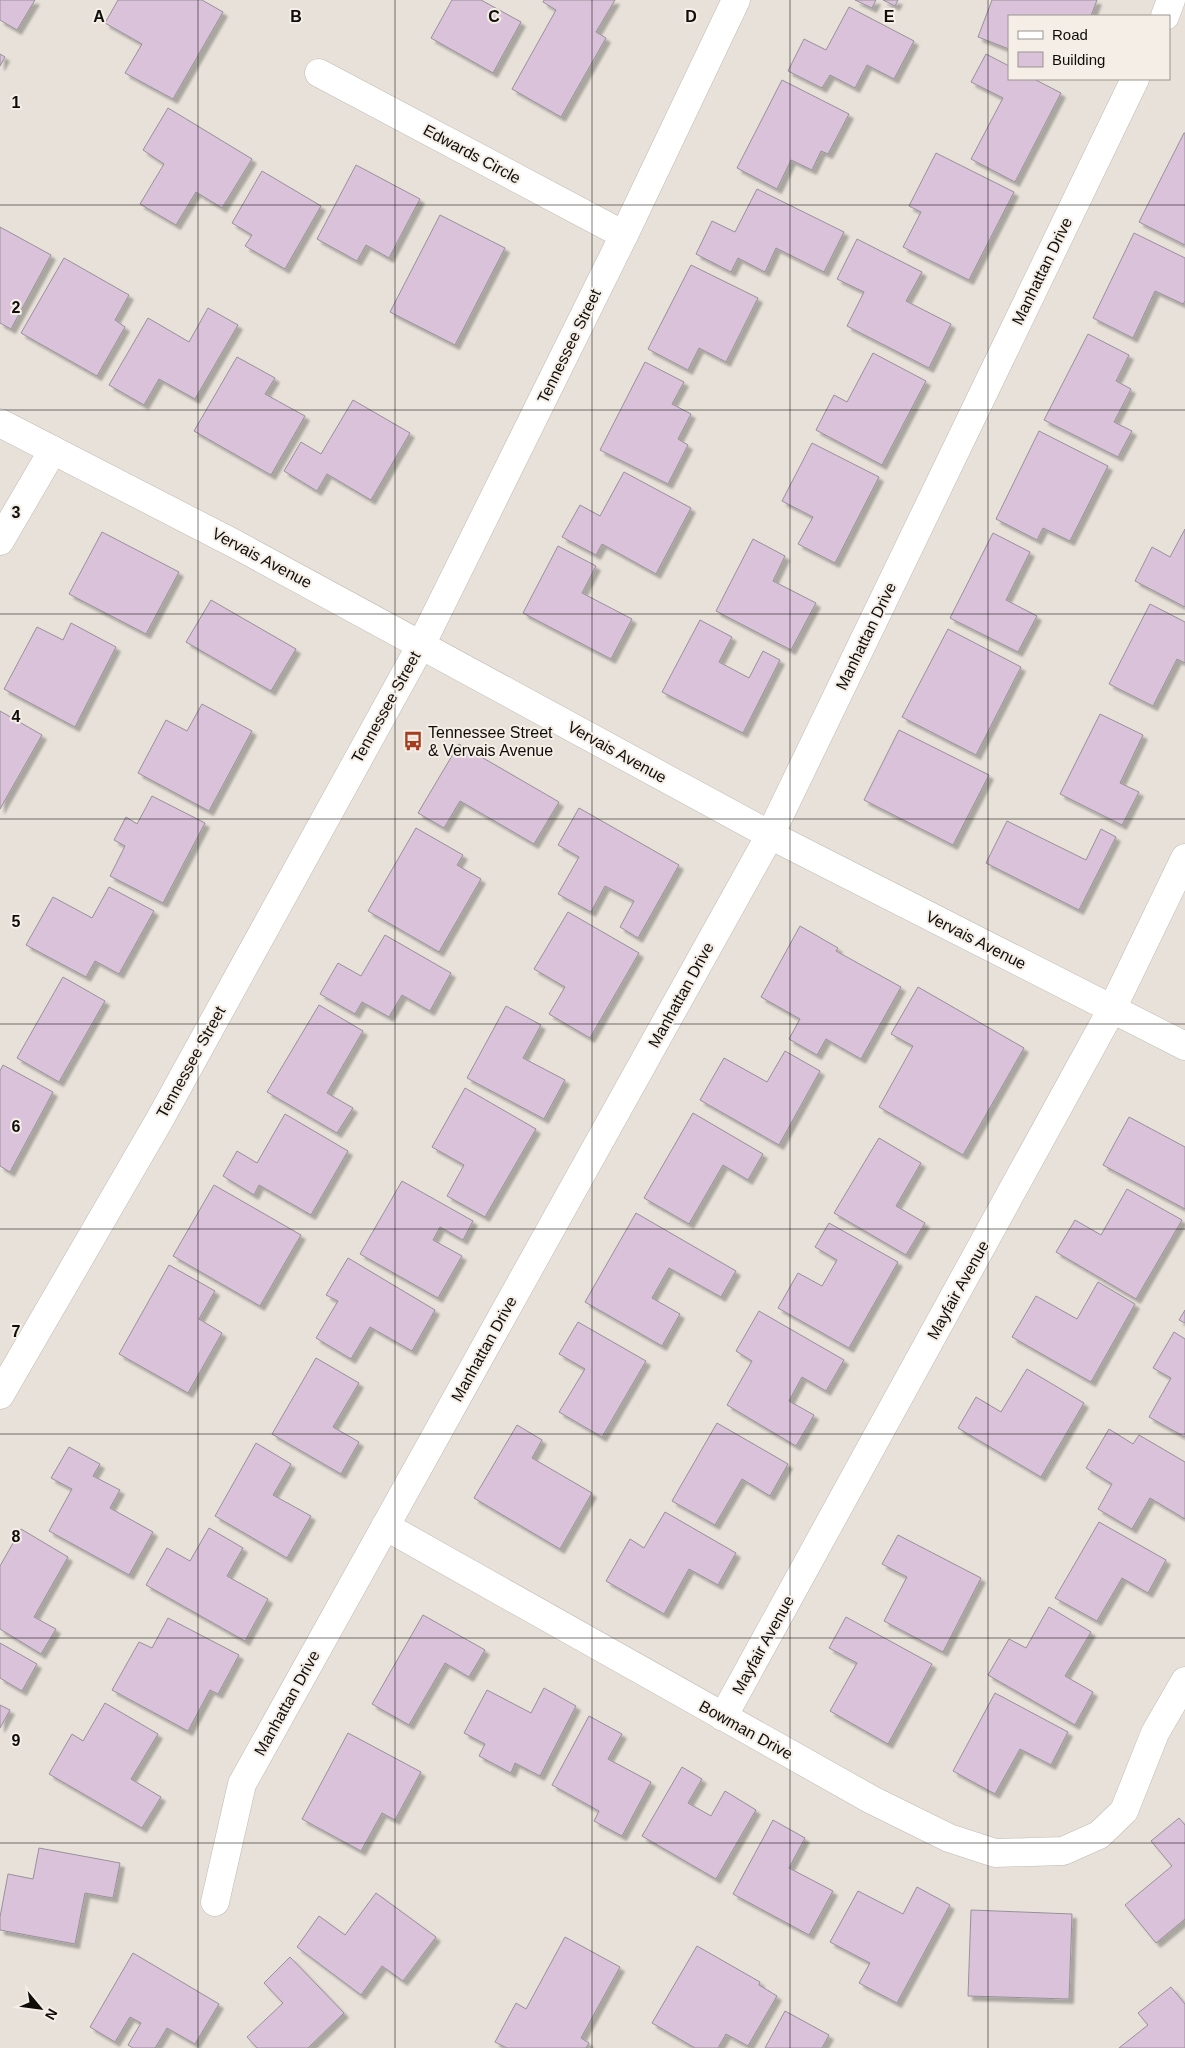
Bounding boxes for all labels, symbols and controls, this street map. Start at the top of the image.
text: A [93,8,105,25]
text: B [290,8,302,25]
text: C [488,8,500,25]
text: D [685,8,697,25]
text: E [884,8,895,25]
legend [1008,15,1170,80]
text: Road [1052,26,1088,43]
text: Building [1052,51,1105,68]
text: 1 [12,94,21,111]
street label: Edwards Circle [421,121,524,187]
street label: Manhattan Drive [1009,214,1075,327]
street label: Tennessee Street [534,286,604,406]
text: 2 [12,299,21,316]
text: 3 [12,504,21,521]
street label: Vervais Avenue [209,525,315,591]
street label: Manhattan Drive [833,579,899,692]
street label: Tennessee Street [348,648,424,766]
text: 4 [12,708,21,725]
street label: Vervais Avenue [565,718,669,786]
place label: Tennessee Street & Vervais Avenue [428,724,553,759]
bus stop icon: Tennessee Street & Vervais Avenue [402,730,424,752]
street label: Vervais Avenue [923,907,1029,973]
text: 5 [12,913,21,930]
street label: Manhattan Drive [645,939,717,1050]
street label: Tennessee Street [153,1003,229,1121]
text: 6 [12,1118,21,1135]
street label: Mayfair Avenue [924,1238,992,1342]
street label: Manhattan Drive [448,1293,520,1404]
text: 7 [12,1323,21,1340]
text: 8 [12,1528,21,1545]
street label: Mayfair Avenue [729,1593,797,1697]
street label: Manhattan Drive [251,1647,323,1758]
street label: Bowman Drive [696,1697,796,1763]
text: 9 [12,1732,21,1749]
north arrow [15,1983,65,2033]
text: N [42,2006,61,2023]

